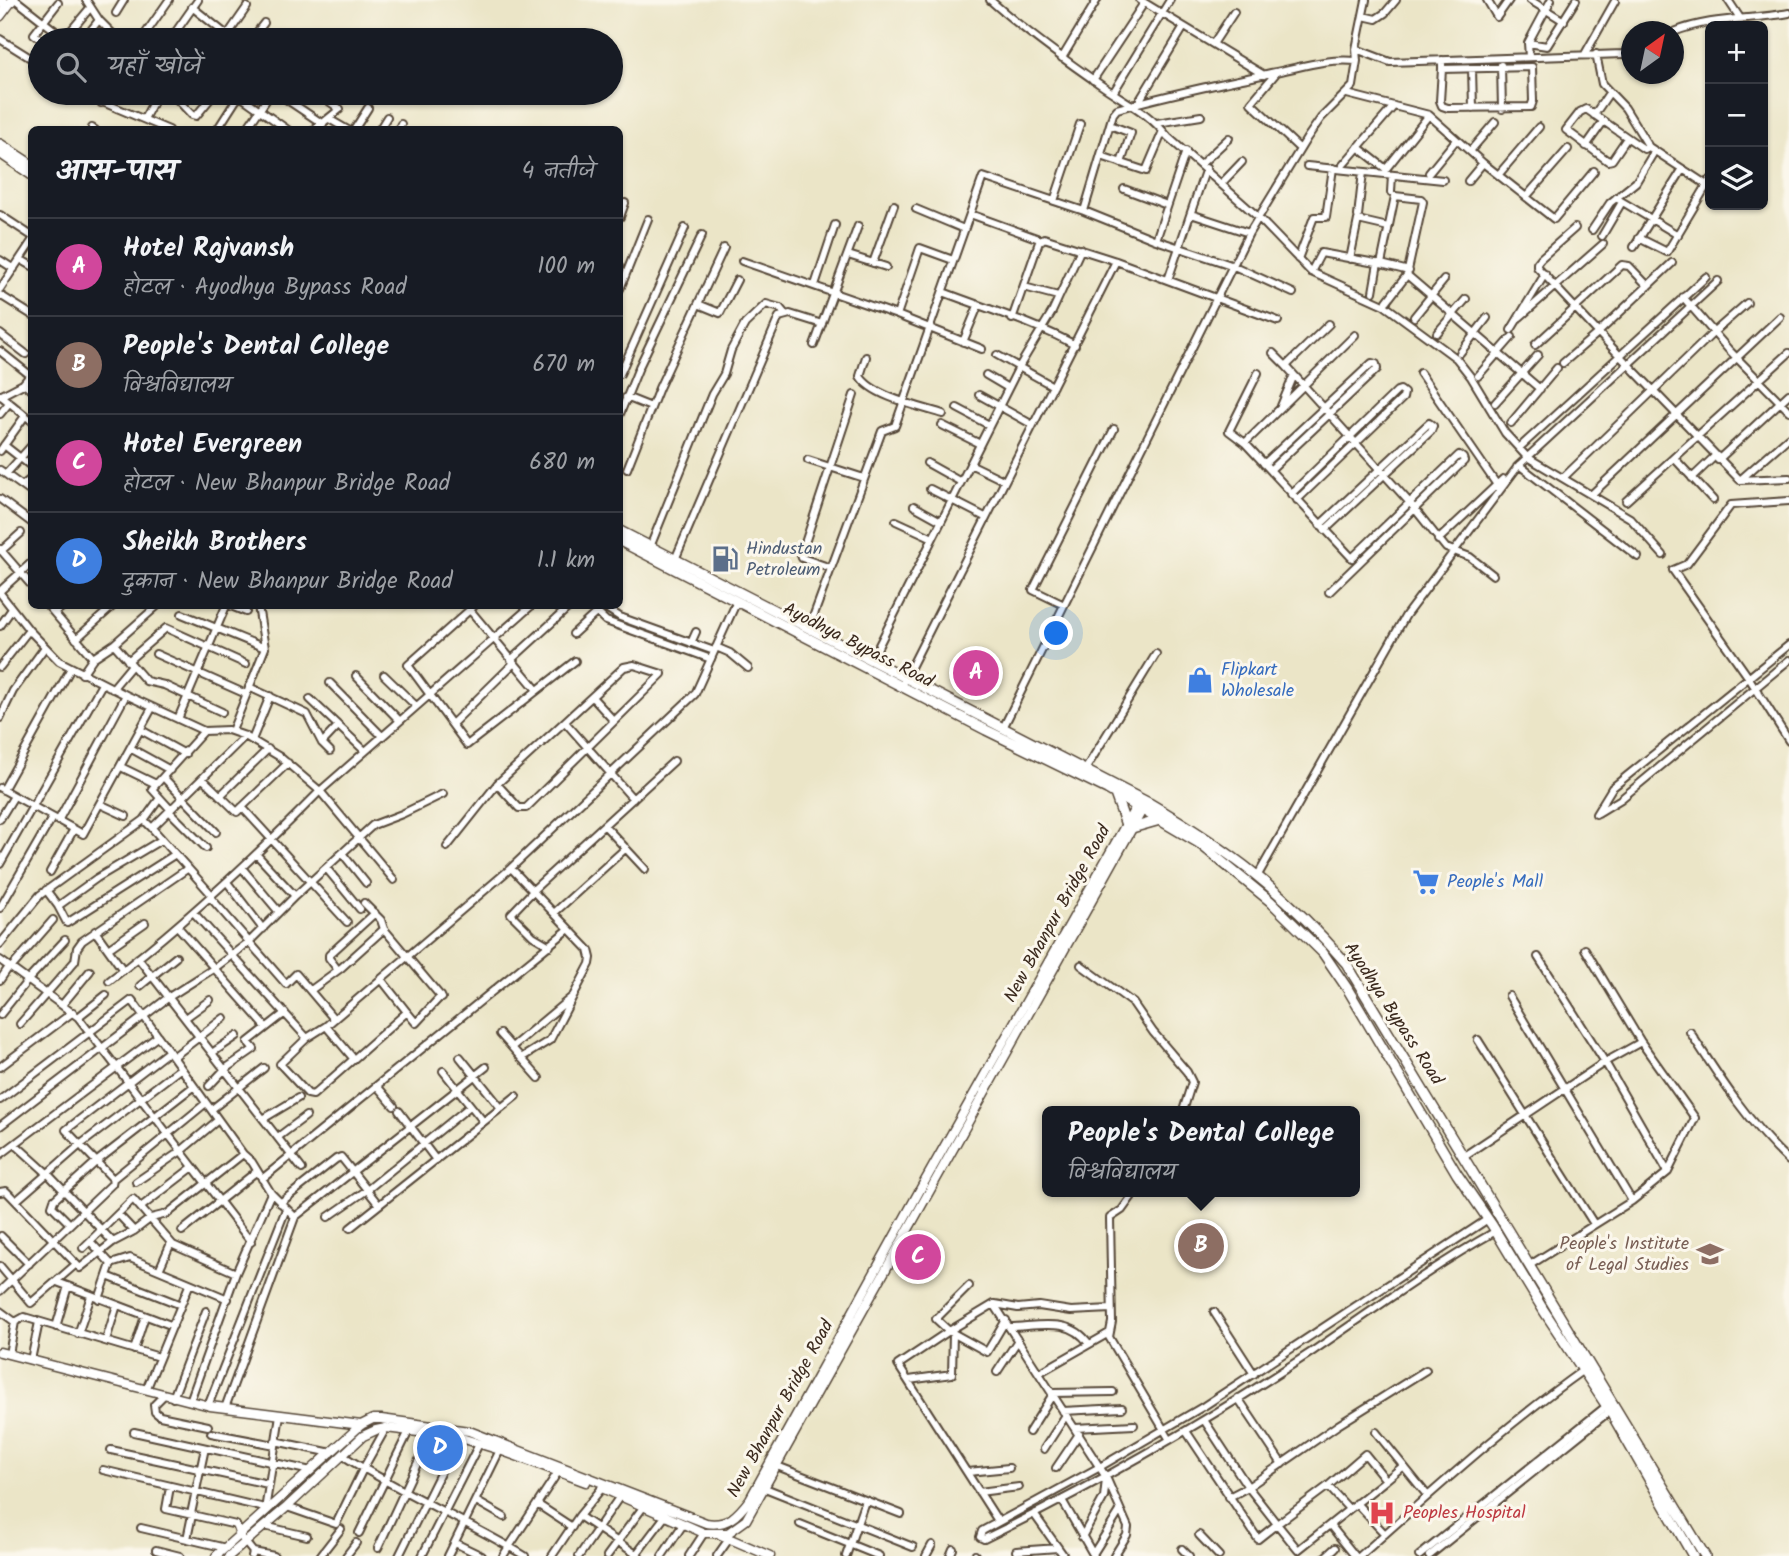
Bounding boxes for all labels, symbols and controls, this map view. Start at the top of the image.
north arrow [1621,21,1684,84]
map controls [1705,21,1768,210]
button: + [1705,21,1768,84]
search box [28,28,623,105]
text: यहाँ खोजें [108,46,202,88]
icon: search [52,48,90,86]
button: − [1705,84,1768,147]
button: layers [1705,147,1768,210]
text: आस-पास [56,148,177,196]
text: 4 नतीजे [522,154,595,190]
text: Hotel Rajvansh [123,228,294,270]
text: A [72,249,86,285]
text: 100 m [537,249,595,285]
text: होटल · Ayodhya Bypass Road [123,270,407,306]
text: People's Dental College [123,326,389,368]
text: B [72,347,86,383]
text: 670 m [533,347,595,383]
text: विश्वविद्यालय [123,368,231,404]
text: Hotel Evergreen [123,424,302,466]
text: C [72,445,86,481]
text: 680 m [529,445,595,481]
text: होटल · New Bhanpur Bridge Road [123,466,450,502]
text: Sheikh Brothers [123,522,307,564]
place label: Hindustan Petroleum [746,535,822,585]
text: D [71,543,87,579]
text: 1.1 km [537,543,595,579]
fuel station icon: Hindustan Petroleum [710,544,740,574]
text: दुकान · New Bhanpur Bridge Road [123,564,453,600]
street label: Ayodhya Bypass Road [778,595,939,697]
your location [1039,616,1073,650]
pin: A [953,647,999,699]
place label: Flipkart Wholesale [1221,656,1294,706]
shop icon: Flipkart Wholesale [1185,665,1215,695]
street label: New Bhanpur Bridge Road [997,819,1120,1008]
supermarket icon: People's Mall [1411,867,1441,897]
place label: People's Mall [1447,868,1544,897]
street label: Ayodhya Bypass Road [1336,937,1451,1092]
popup [1042,1106,1360,1197]
text: People's Dental College [1068,1113,1334,1155]
text: विश्वविद्यालय [1068,1155,1176,1191]
pin: B [1178,1220,1224,1272]
place label: People's Institute of Legal Studies [1560,1230,1689,1280]
pin: C [895,1231,941,1283]
school or university icon: People's Institute of Legal Studies [1695,1239,1725,1269]
street label: New Bhanpur Bridge Road [720,1314,843,1503]
pin: D [417,1422,463,1474]
hospital icon: Peoples Hospital [1367,1498,1397,1528]
place label: Peoples Hospital [1403,1499,1526,1528]

